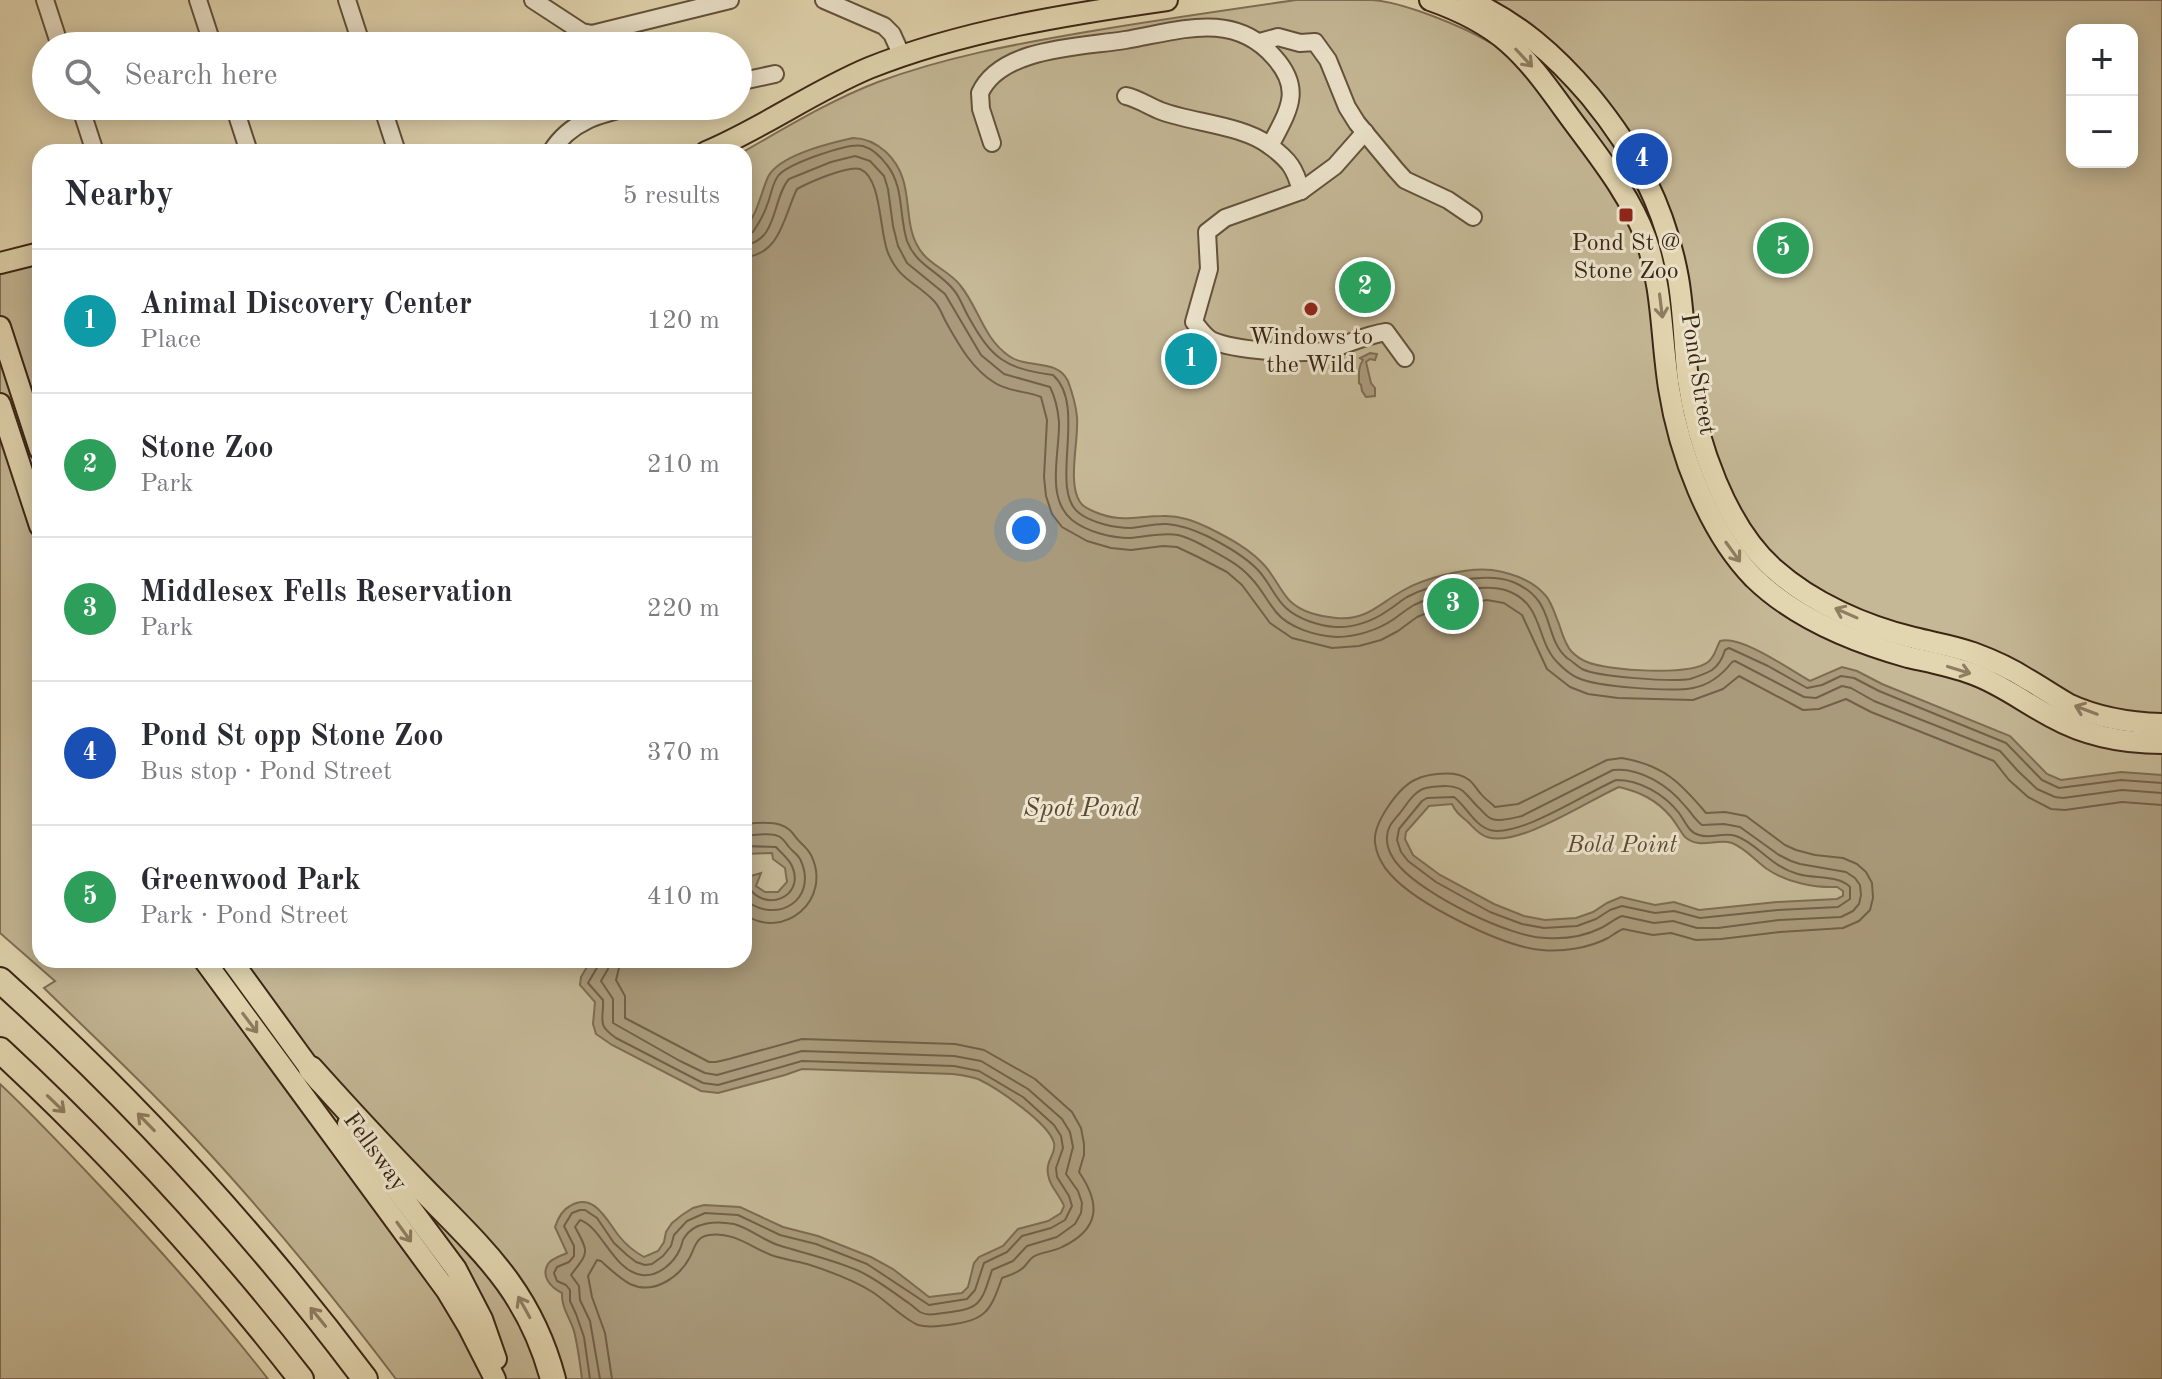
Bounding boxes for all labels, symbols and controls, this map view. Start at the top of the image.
map controls [2066,24,2138,168]
button: + [2066,24,2138,96]
search box [32,32,752,120]
one-way arrow [1515,47,1533,67]
icon: search [60,54,104,98]
text: Search here [124,61,278,91]
button: − [2066,96,2138,168]
pin: 4 [1616,129,1668,189]
text: Nearby [64,179,174,213]
text: 5 results [622,183,720,209]
marker: Pond St @ Stone Zoo [1617,206,1635,224]
pin: 5 [1757,218,1809,278]
place label: Pond St @ Stone Zoo [1572,232,1680,284]
pin: 2 [1339,257,1391,317]
text: Animal Discovery Center [140,290,472,320]
one-way arrow [1654,293,1669,318]
marker: Windows to the Wild [1302,300,1320,318]
text: 1 [82,308,98,334]
text: 120 m [647,308,720,334]
street label: Pond Street [1676,312,1718,437]
place label: Windows to the Wild [1249,326,1373,378]
text: Place [140,327,201,353]
pin: 1 [1165,329,1217,389]
text: Stone Zoo [140,434,274,464]
text: 2 [82,452,98,478]
text: 210 m [647,452,720,478]
text: Park [140,471,194,497]
your location [1006,510,1046,550]
one-way arrow [1724,541,1741,562]
pin: 3 [1427,574,1479,634]
text: Middlesex Fells Reservation [140,578,513,608]
text: 3 [82,596,98,622]
text: 220 m [647,596,720,622]
one-way arrow [1835,605,1859,620]
text: Park [140,615,194,641]
one-way arrow [1945,663,1971,678]
one-way arrow [2074,702,2099,716]
text: Pond St opp Stone Zoo [140,722,444,752]
text: 4 [82,740,98,766]
text: 370 m [647,740,720,766]
text: Bus stop · Pond Street [140,759,392,785]
water label: Spot Pond [1023,796,1139,822]
park label: Bold Point [1566,834,1677,858]
text: Greenwood Park [140,866,361,896]
text: 5 [82,884,98,910]
text: 410 m [647,884,720,910]
text: Park · Pond Street [140,903,348,929]
one-way arrow [241,1012,258,1034]
one-way arrow [46,1094,65,1113]
street label: Fellsway [338,1108,411,1196]
one-way arrow [137,1112,156,1132]
one-way arrow [396,1221,412,1243]
one-way arrow [516,1296,532,1319]
one-way arrow [309,1307,326,1328]

